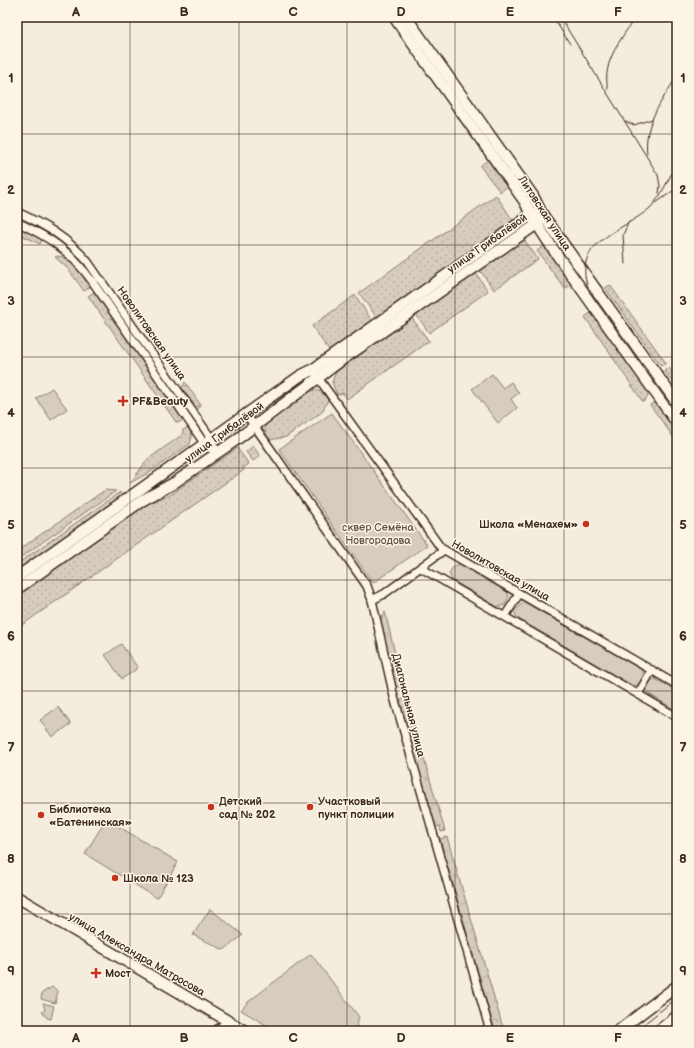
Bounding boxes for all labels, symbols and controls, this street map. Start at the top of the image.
text: A [71,4,80,20]
text: B [179,4,189,20]
text: C [288,4,298,20]
text: D [396,4,406,20]
text: E [506,4,515,20]
text: F [614,4,622,20]
text: 1 [8,70,14,86]
text: 1 [680,70,686,86]
street label: Литовская улица [515,173,574,254]
text: 2 [7,182,15,198]
text: 2 [679,182,687,198]
street label: улица Грибалёвой [445,211,530,276]
street label: Новолитовская улица [114,284,189,383]
text: 3 [7,293,15,309]
text: 3 [679,293,687,309]
marker: PF&Beauty [117,395,129,407]
place label: PF&Beauty [132,395,188,408]
street label: улица Грибалёвой [182,399,266,465]
text: 4 [7,405,15,421]
text: 4 [679,405,687,421]
text: 5 [7,517,15,533]
text: 5 [679,517,687,533]
place label: Школа «Менахем» [479,518,578,531]
marker: Школа «Менахем» [581,519,591,529]
park label: сквер Семёна Новгородова [342,521,414,547]
street label: Новолитовская улица [449,537,553,604]
text: 6 [7,628,15,644]
text: 6 [679,628,687,644]
street label: Диагональная улица [389,652,428,759]
text: 7 [7,740,15,756]
text: 7 [679,740,687,756]
place label: Детский сад № 202 [219,795,276,821]
place label: Участковый пункт полиции [318,795,394,821]
marker: Детский сад № 202 [206,802,216,812]
marker: Участковый пункт полиции [305,802,315,812]
place label: Библиотека «Батенинская» [49,803,132,829]
marker: Библиотека «Батенинская» [36,810,46,820]
text: 8 [7,851,15,867]
text: 8 [679,851,687,867]
place label: Школа № 123 [123,872,194,885]
marker: Школа № 123 [110,873,120,883]
street label: улица Александра Матросова [66,910,207,999]
text: 9 [7,963,15,979]
text: 9 [679,963,687,979]
marker: Мост [90,967,102,979]
place label: Мост [105,967,132,980]
text: A [71,1030,80,1046]
text: B [179,1030,189,1046]
text: C [288,1030,298,1046]
text: D [396,1030,406,1046]
text: E [506,1030,515,1046]
text: F [614,1030,622,1046]

